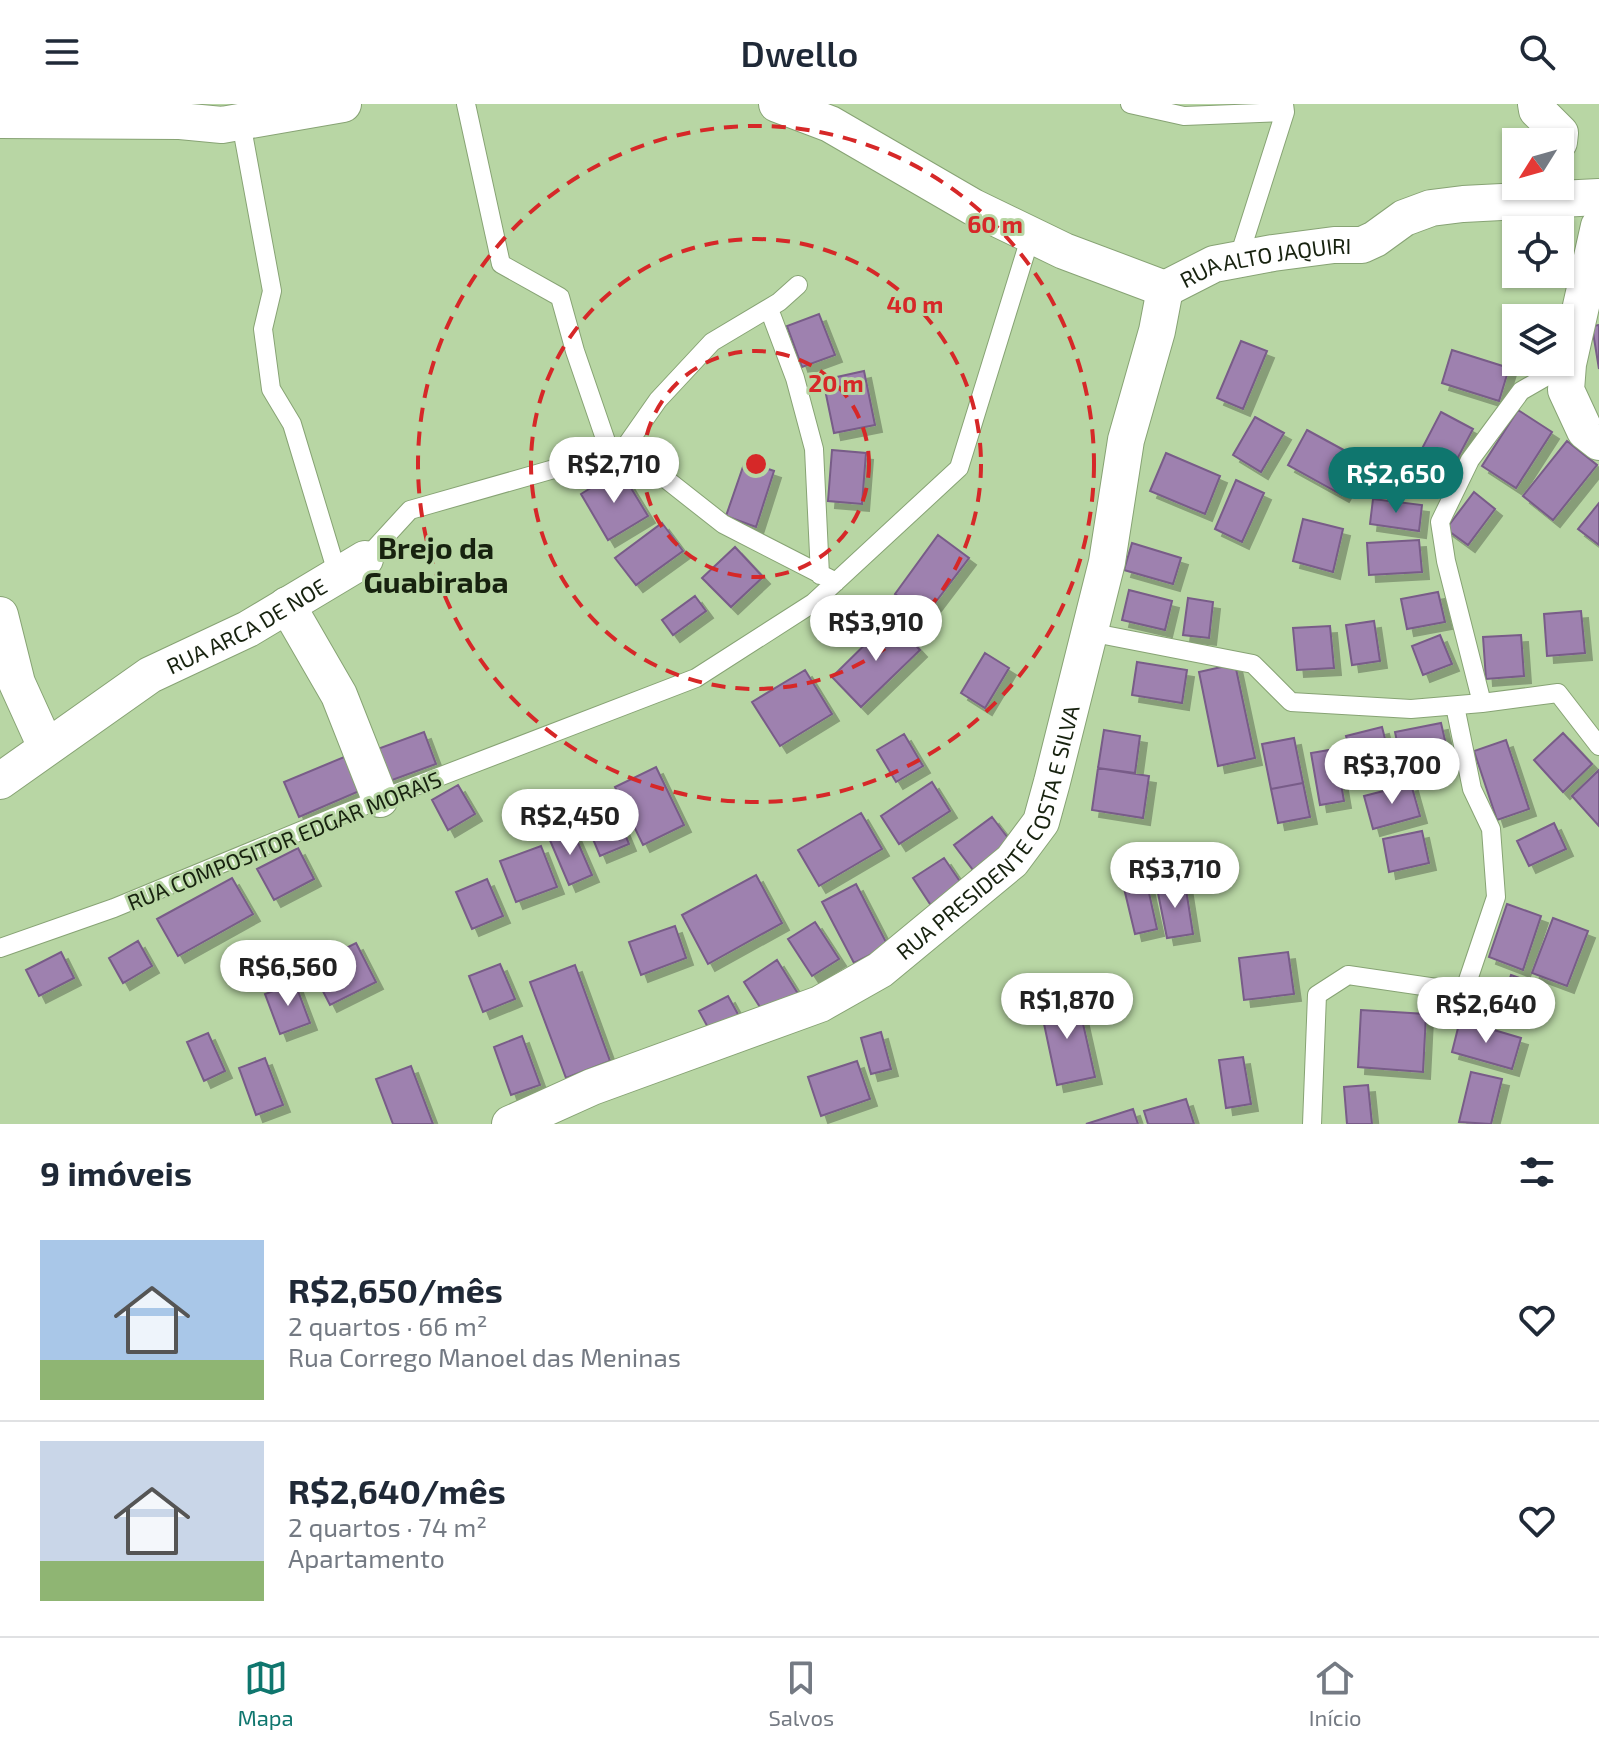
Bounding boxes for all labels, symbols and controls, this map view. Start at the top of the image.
icon: menu [40,30,84,74]
icon: search [1515,30,1559,74]
text: Dwello [741,31,858,74]
north arrow [1502,128,1574,200]
map controls [1502,128,1574,376]
text: 60 m [967,209,1023,238]
button: locate [1502,216,1574,288]
street label: RUA ALTO JAQUIRI [1175,232,1351,292]
text: 40 m [887,289,943,318]
button: layers [1502,304,1574,376]
text: 20 m [808,368,864,397]
pin: R$2,710 [540,437,688,505]
text: R$2,710 [567,447,661,478]
pin: R$2,650 [1322,447,1470,515]
centre of rings [742,450,770,478]
text: R$2,650 [1346,457,1446,488]
district label: Brejo da Guabiraba [363,529,509,599]
street label: RUA ARCA DE NOE [162,572,331,679]
pin: R$3,910 [802,595,950,663]
text: R$3,910 [828,605,924,636]
street label: RUA PRESIDENTE COSTA E SILVA [891,702,1084,964]
pin: R$3,700 [1318,738,1466,806]
text: R$3,700 [1343,748,1441,779]
street label: RUA COMPOSITOR EDGAR MORAIS [123,765,445,915]
pin: R$2,450 [496,789,644,857]
text: R$2,450 [520,799,620,830]
pin: R$3,710 [1101,842,1249,910]
text: R$3,710 [1128,852,1222,883]
pin: R$6,560 [214,940,362,1008]
text: R$6,560 [238,950,338,981]
pin: R$1,870 [993,973,1141,1041]
pin: R$2,640 [1412,977,1560,1045]
text: R$1,870 [1019,983,1115,1014]
text: R$2,640 [1435,987,1537,1018]
icon: filters [1515,1150,1559,1194]
text: 9 imóveis [40,1152,192,1193]
text: R$2,650/mês [288,1269,503,1310]
icon: home [104,1272,200,1368]
icon: heart [1515,1298,1559,1342]
text: 2 quartos · 66 m² [288,1310,487,1341]
text: Rua Corrego Manoel das Meninas [288,1341,681,1372]
text: R$2,640/mês [288,1470,506,1511]
icon: home [104,1473,200,1569]
icon: heart [1515,1499,1559,1543]
text: 2 quartos · 74 m² [288,1511,487,1542]
text: Apartamento [288,1542,445,1573]
tab: Mapa [237,1656,294,1730]
tab: Salvos [768,1656,834,1730]
tab: Início [1309,1656,1362,1730]

